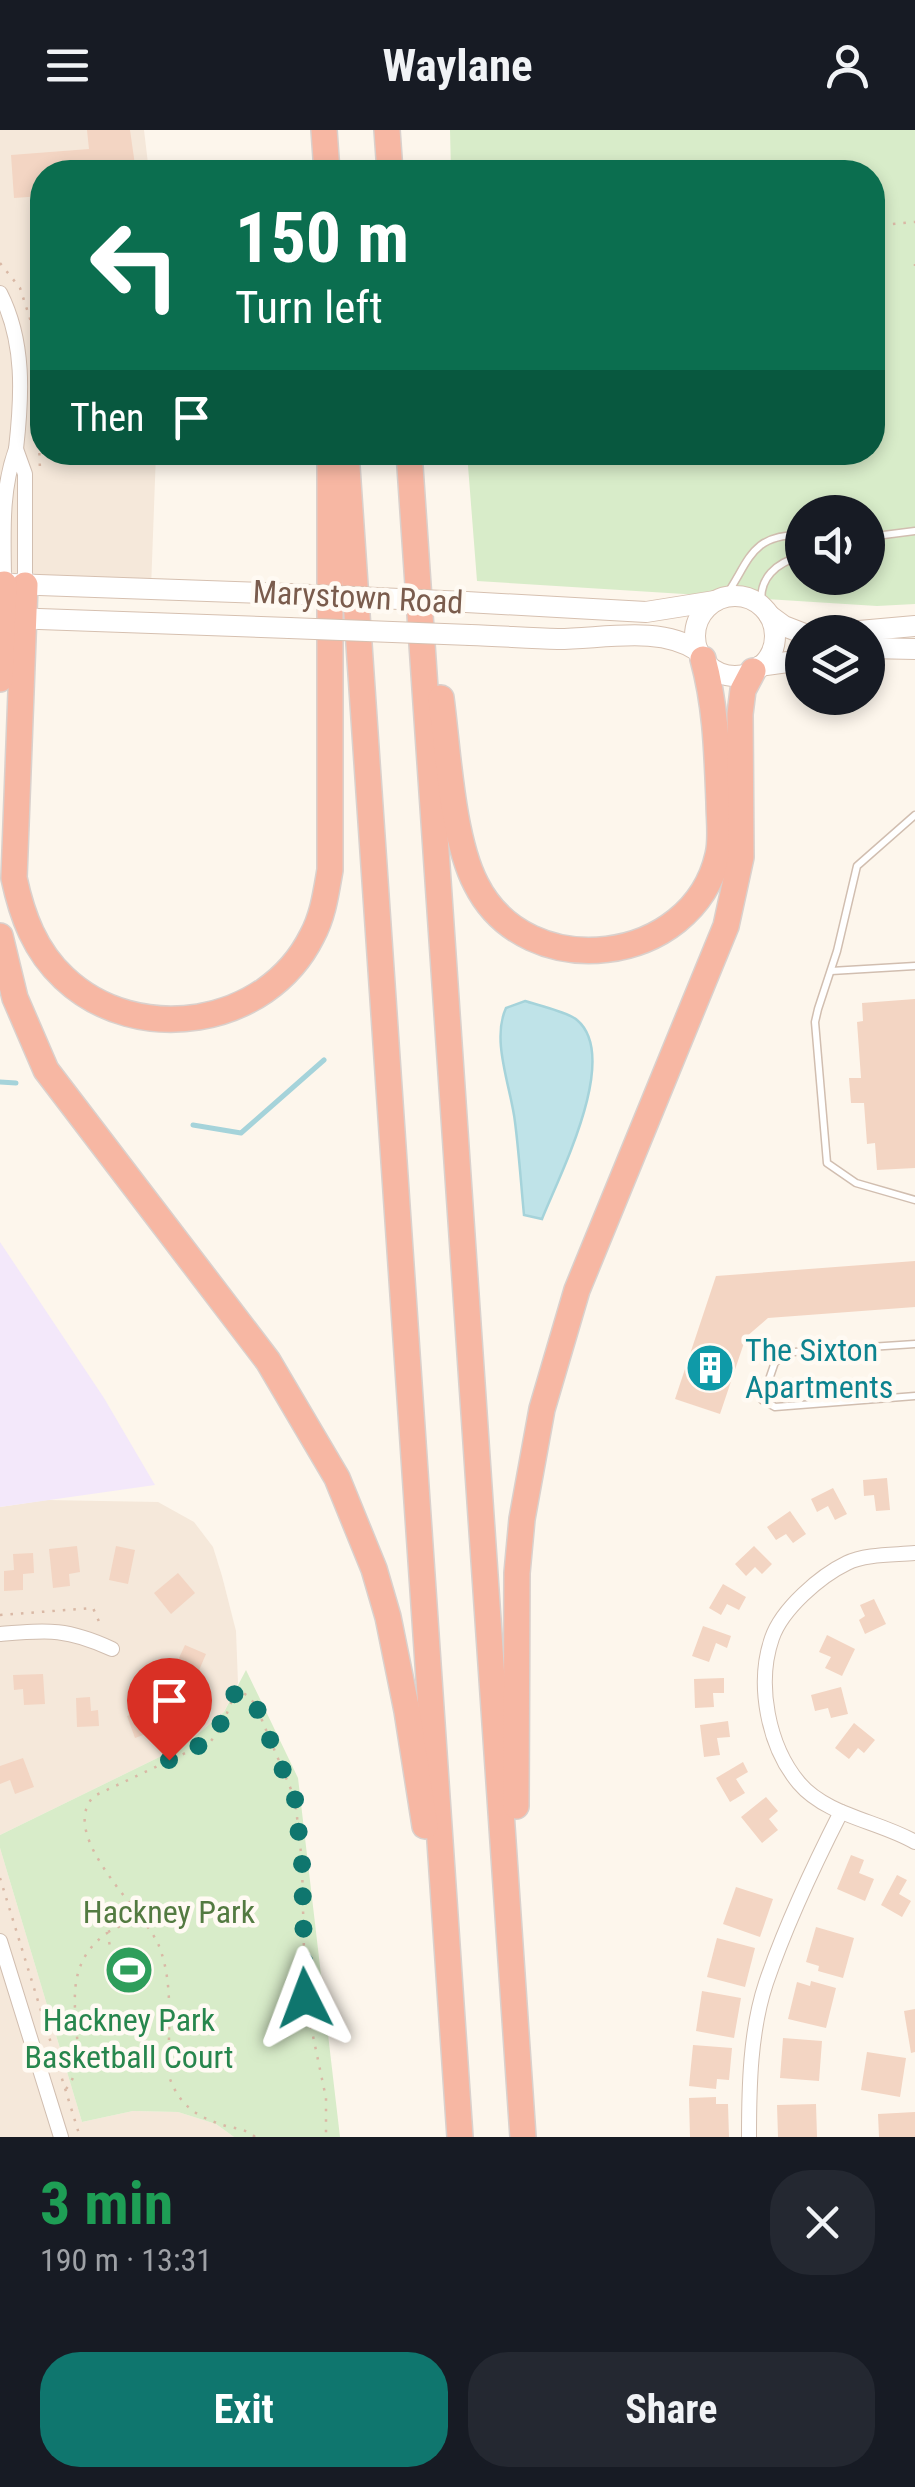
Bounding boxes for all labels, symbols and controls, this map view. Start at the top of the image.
icon: menu [40,38,95,93]
icon: person [820,38,875,93]
text: Waylane [382,39,533,92]
text: 150 m [235,197,409,279]
icon: left [70,200,200,330]
text: Turn left [235,281,383,334]
icon: arrive [164,390,219,445]
text: Then [70,396,144,440]
map controls [785,495,885,715]
button: sound [785,495,885,595]
street label: Marystown Road [252,573,464,621]
button: layers [785,615,885,715]
place label: The Sixton Apartments [745,1331,893,1406]
building icon: The Sixton Apartments [684,1342,736,1394]
pin [127,1658,212,1761]
icon: arrive [142,1673,197,1728]
park label: Hackney Park [83,1893,256,1931]
sports icon: Hackney Park Basketball Court [103,1944,155,1996]
position arrow [253,1946,357,2050]
place label: Hackney Park Basketball Court [25,2001,233,2076]
text: 3 min [40,2168,173,2239]
button: close [770,2170,875,2275]
text: 190 m · 13:31 [40,2241,212,2279]
button: Exit [40,2352,448,2467]
button: Share [468,2352,875,2467]

